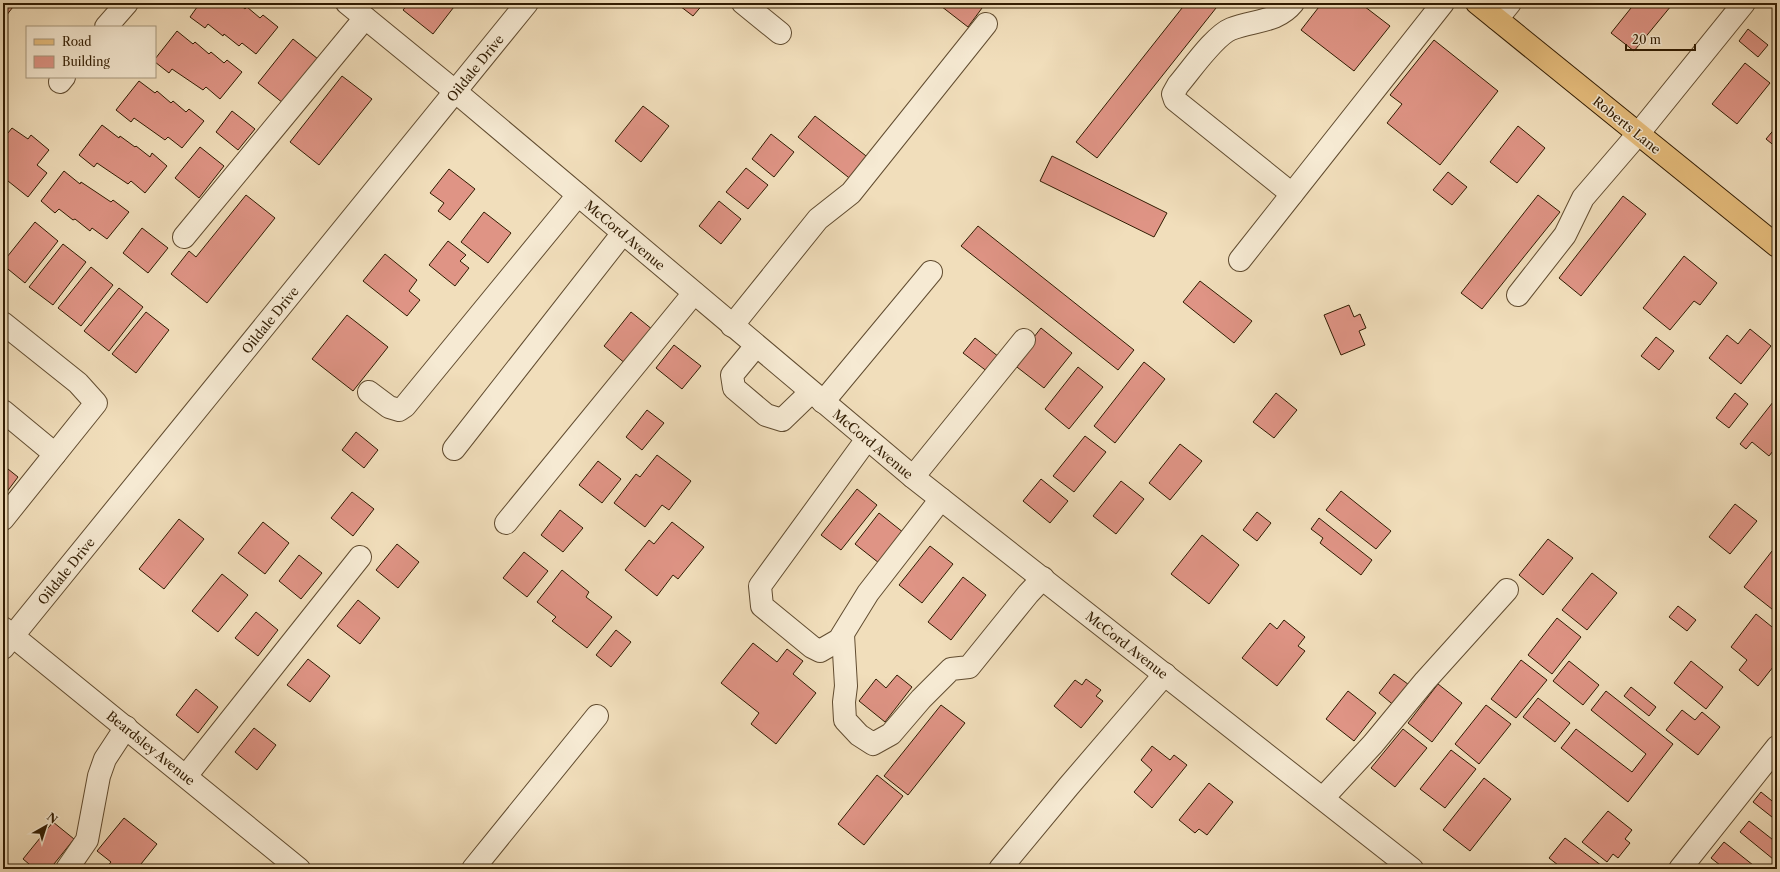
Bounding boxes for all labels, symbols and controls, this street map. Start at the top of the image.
legend [26,26,156,78]
scale bar [1626,26,1695,52]
street label: Oildale Drive [443,31,507,105]
text: 20 m [1632,32,1661,47]
text: Road [62,34,92,49]
text: Building [62,54,110,69]
street label: Roberts Lane [1590,93,1664,157]
street label: McCord Avenue [582,197,668,273]
street label: Oildale Drive [238,283,302,357]
street label: McCord Avenue [830,406,916,482]
street label: Oildale Drive [34,534,98,608]
street label: McCord Avenue [1083,608,1171,682]
street label: Beardsley Avenue [104,707,198,789]
north arrow [26,806,66,846]
text: N [44,810,61,827]

